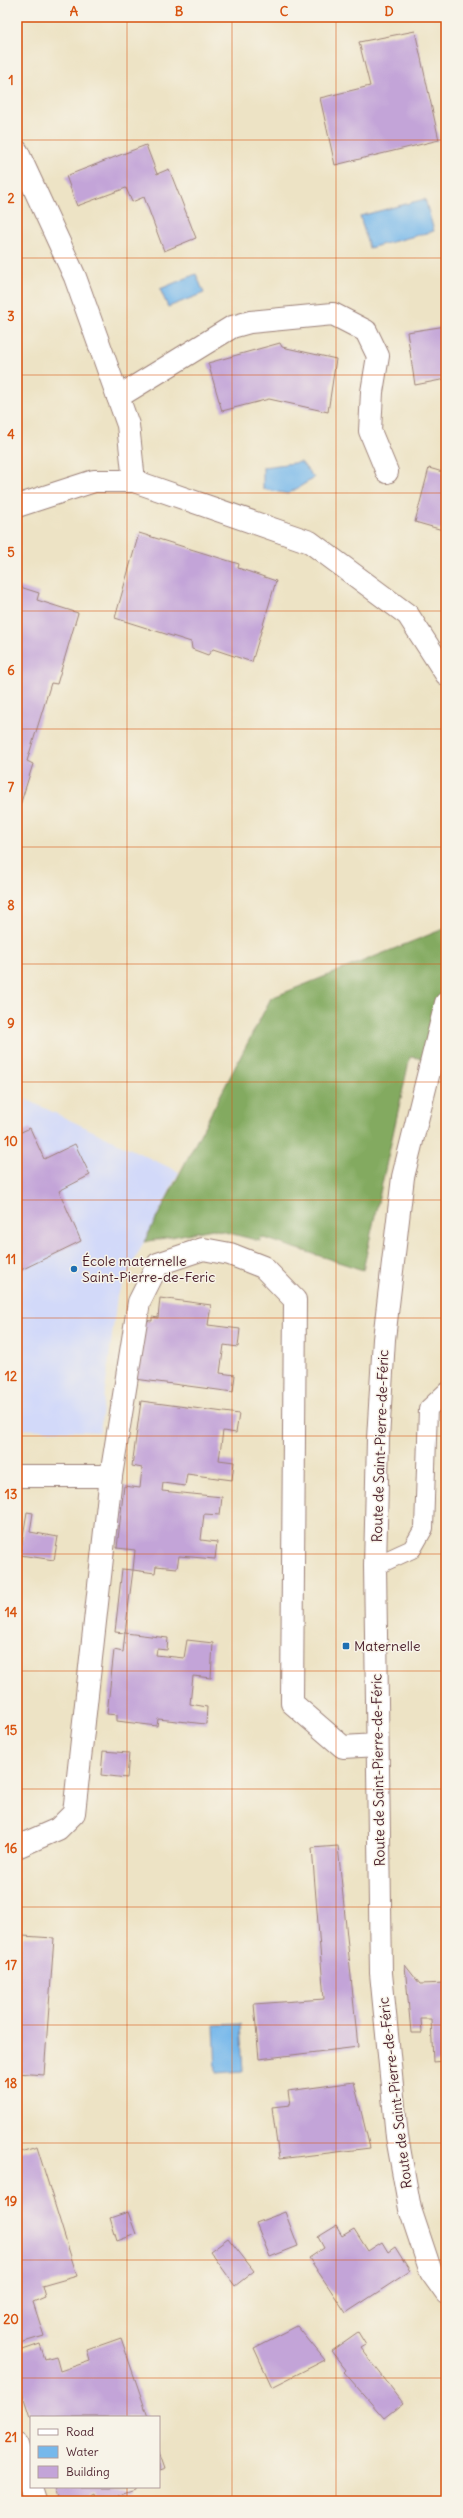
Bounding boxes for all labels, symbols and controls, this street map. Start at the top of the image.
text: A [70,3,79,20]
text: B [175,3,184,20]
text: C [280,3,289,20]
text: D [384,3,394,20]
text: 1 [8,72,14,89]
text: 2 [7,190,15,207]
text: 3 [7,308,15,325]
text: 4 [7,426,15,443]
text: 5 [7,544,15,561]
text: 6 [7,662,15,679]
text: 7 [8,779,15,796]
text: 8 [7,897,15,914]
text: 9 [7,1015,15,1032]
text: 10 [4,1133,18,1150]
text: 11 [6,1251,16,1268]
place label: École maternelle Saint-Pierre-de-Feric [82,1252,215,1286]
marker: École maternelle Saint-Pierre-de-Feric [69,1264,79,1274]
street label: Route de Saint-Pierre-de-Féric [368,1349,392,1543]
text: 12 [5,1368,17,1385]
text: 13 [5,1486,17,1503]
text: 14 [5,1604,18,1621]
place label: Maternelle [354,1637,421,1655]
marker: Maternelle [341,1641,351,1651]
street label: Route de Saint-Pierre-de-Féric [367,1674,389,1866]
text: 15 [5,1722,18,1739]
text: 16 [5,1840,18,1857]
text: 17 [5,1957,17,1974]
street label: Route de Saint-Pierre-de-Féric [374,1996,416,2190]
text: 18 [5,2075,17,2092]
text: 19 [5,2193,17,2210]
text: 20 [3,2311,19,2328]
legend [30,2416,160,2488]
text: Road [66,2424,94,2439]
text: 21 [5,2429,17,2446]
text: Water [66,2444,99,2459]
text: Building [66,2464,110,2479]

